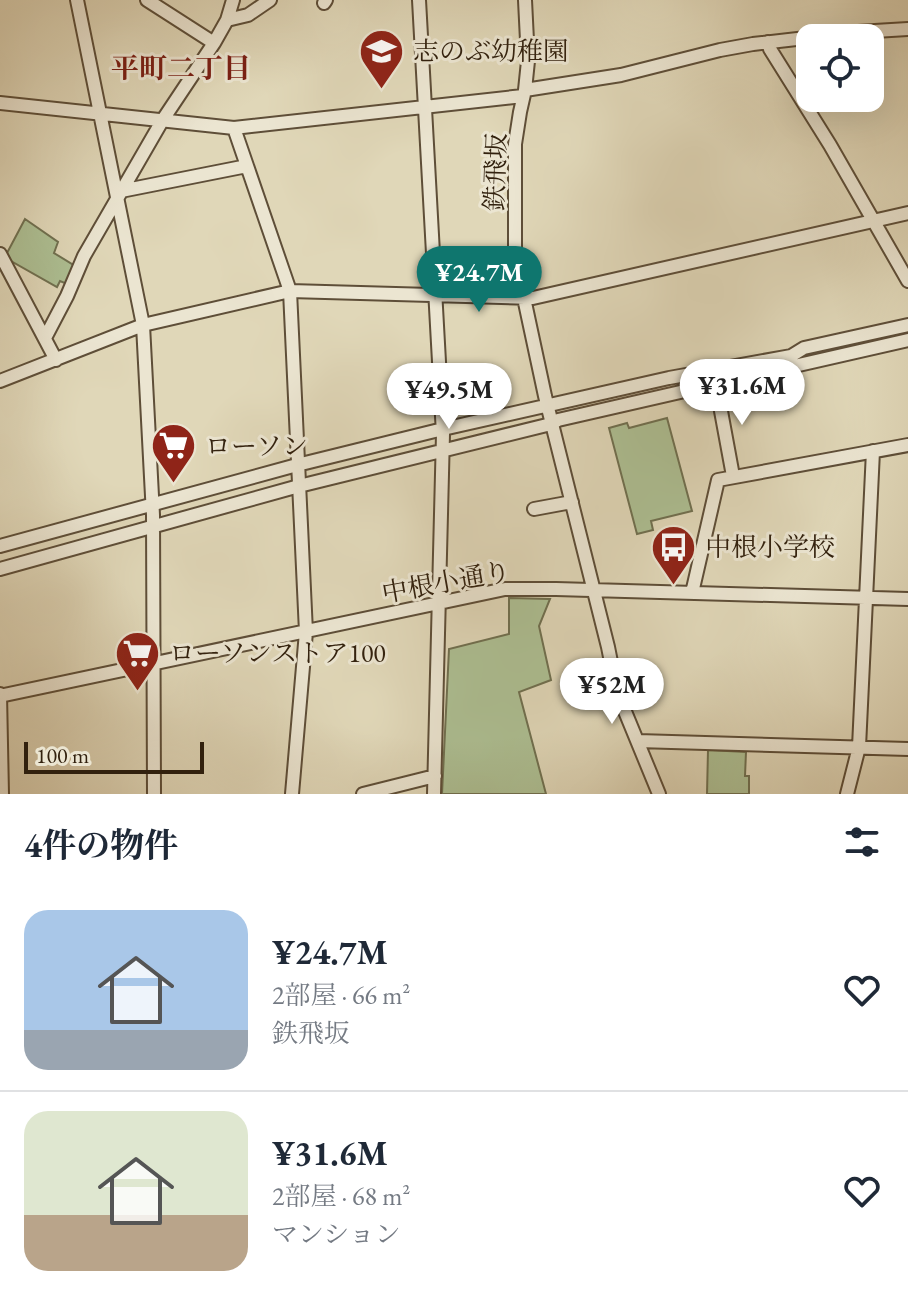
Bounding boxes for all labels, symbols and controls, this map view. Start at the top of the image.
map controls [796,24,884,112]
button: locate [796,24,884,112]
school or university icon: 志のぶ幼稚園 [358,27,406,90]
place label: 志のぶ幼稚園 [413,34,569,68]
district label: 平町二丁目 [111,50,251,86]
street label: 鉄飛坂 [477,132,513,212]
pin: ¥24.7M [414,246,544,314]
text: ¥24.7M [435,255,523,289]
pin: ¥31.6M [677,359,807,427]
pin: ¥49.5M [384,363,514,431]
text: ¥31.6M [698,368,786,402]
text: ¥49.5M [405,372,493,406]
supermarket icon: ローソン [150,422,198,485]
place label: ローソン [205,429,308,463]
bus stop icon: 中根小学校 [650,523,698,586]
place label: 中根小学校 [705,530,835,564]
street label: 中根小通り [379,554,513,610]
supermarket icon: ローソンストア100 [114,629,162,692]
place label: ローソンストア100 [169,636,386,670]
pin: ¥52M [565,658,659,726]
text: ¥52M [578,667,646,701]
scale bar [24,738,204,774]
text: 100 m [36,741,89,770]
icon: filters [840,820,884,864]
text: 4件の物件 [24,823,178,867]
text: ¥24.7M [272,930,388,974]
icon: home [88,942,184,1038]
icon: heart [840,968,884,1012]
text: 2部屋 · 66 m² [272,978,410,1012]
text: 鉄飛坂 [272,1016,350,1050]
text: ¥31.6M [272,1131,388,1175]
icon: home [88,1143,184,1239]
icon: heart [840,1169,884,1213]
text: 2部屋 · 68 m² [272,1179,410,1213]
text: マンション [272,1217,401,1251]

